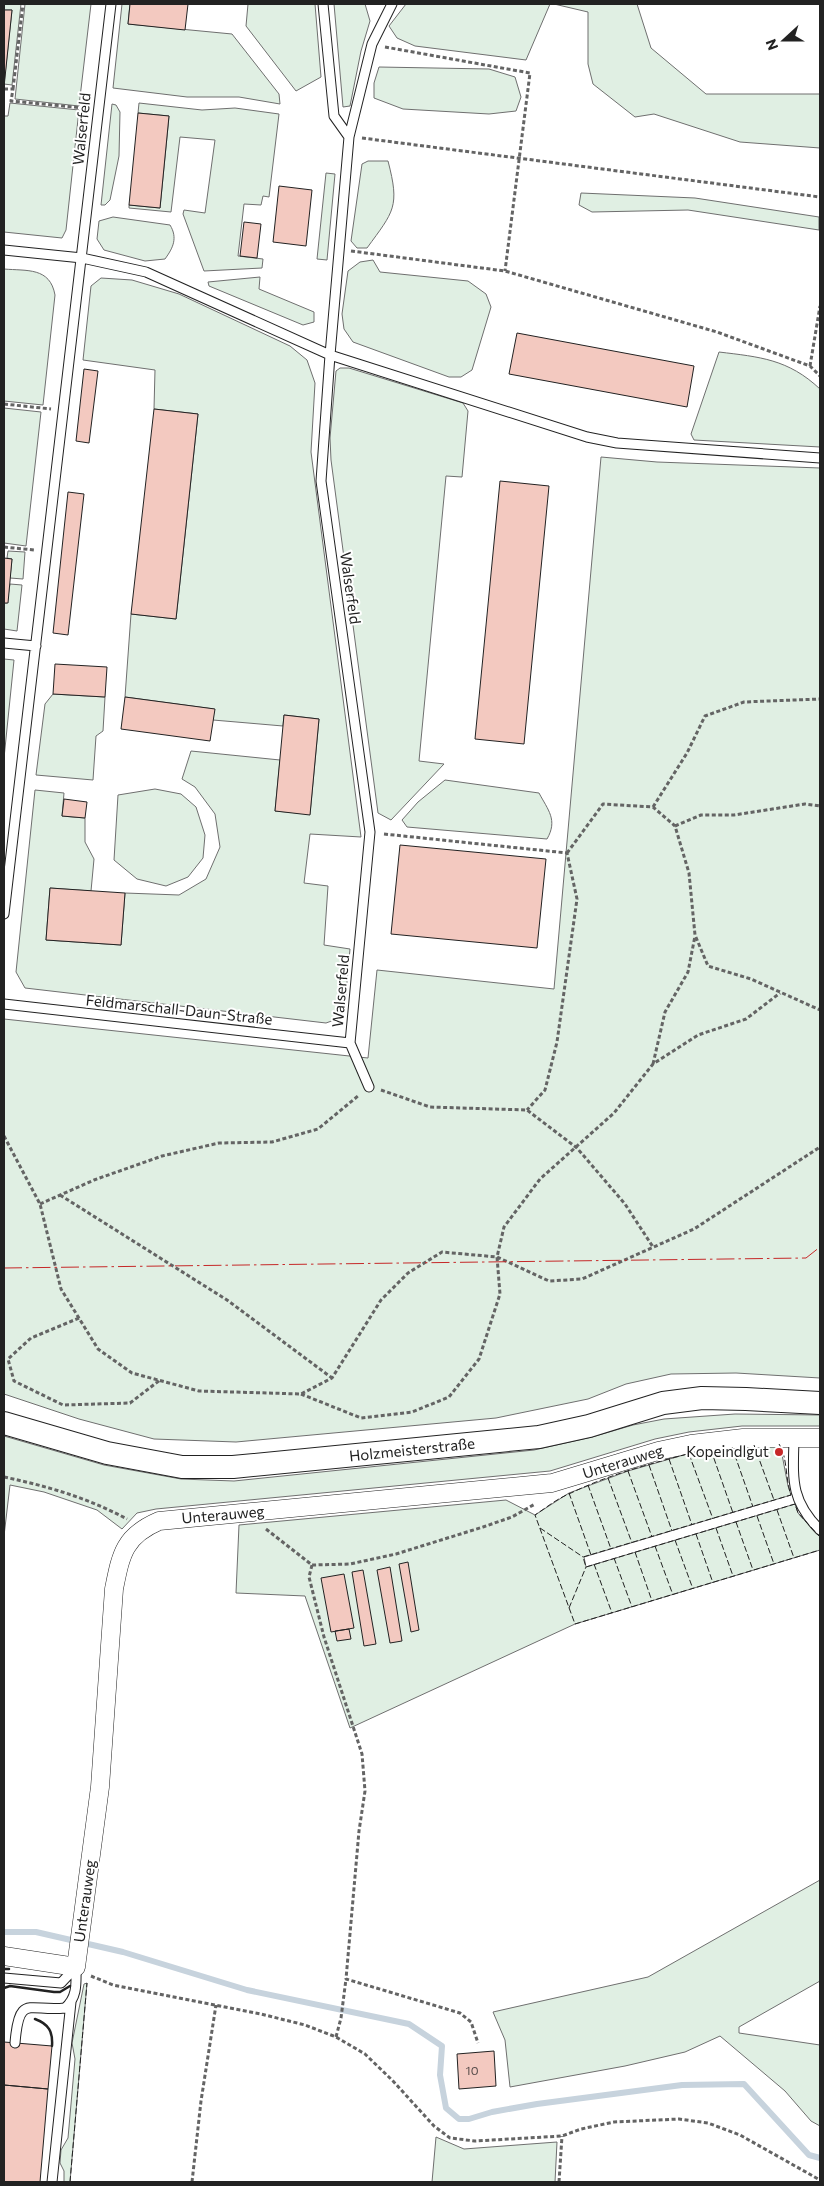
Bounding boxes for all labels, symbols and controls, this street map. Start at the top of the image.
north arrow [759,15,809,65]
text: N [762,37,781,53]
street label: Walserfeld [68,92,94,166]
street label: Walserfeld [337,551,365,625]
street label: Walserfeld [328,954,352,1028]
street label: Feldmarschall-Daun-Straße [85,990,273,1028]
street label: Holzmeisterstraße [348,1433,476,1465]
street label: Unterauweg [580,1440,665,1482]
place label: Kopeindlgut [686,1442,769,1460]
marker: Kopeindlgut [773,1446,785,1458]
street label: Unterauweg [181,1501,265,1527]
street label: Unterauweg [69,1858,99,1943]
house number: 10 [466,2063,479,2077]

